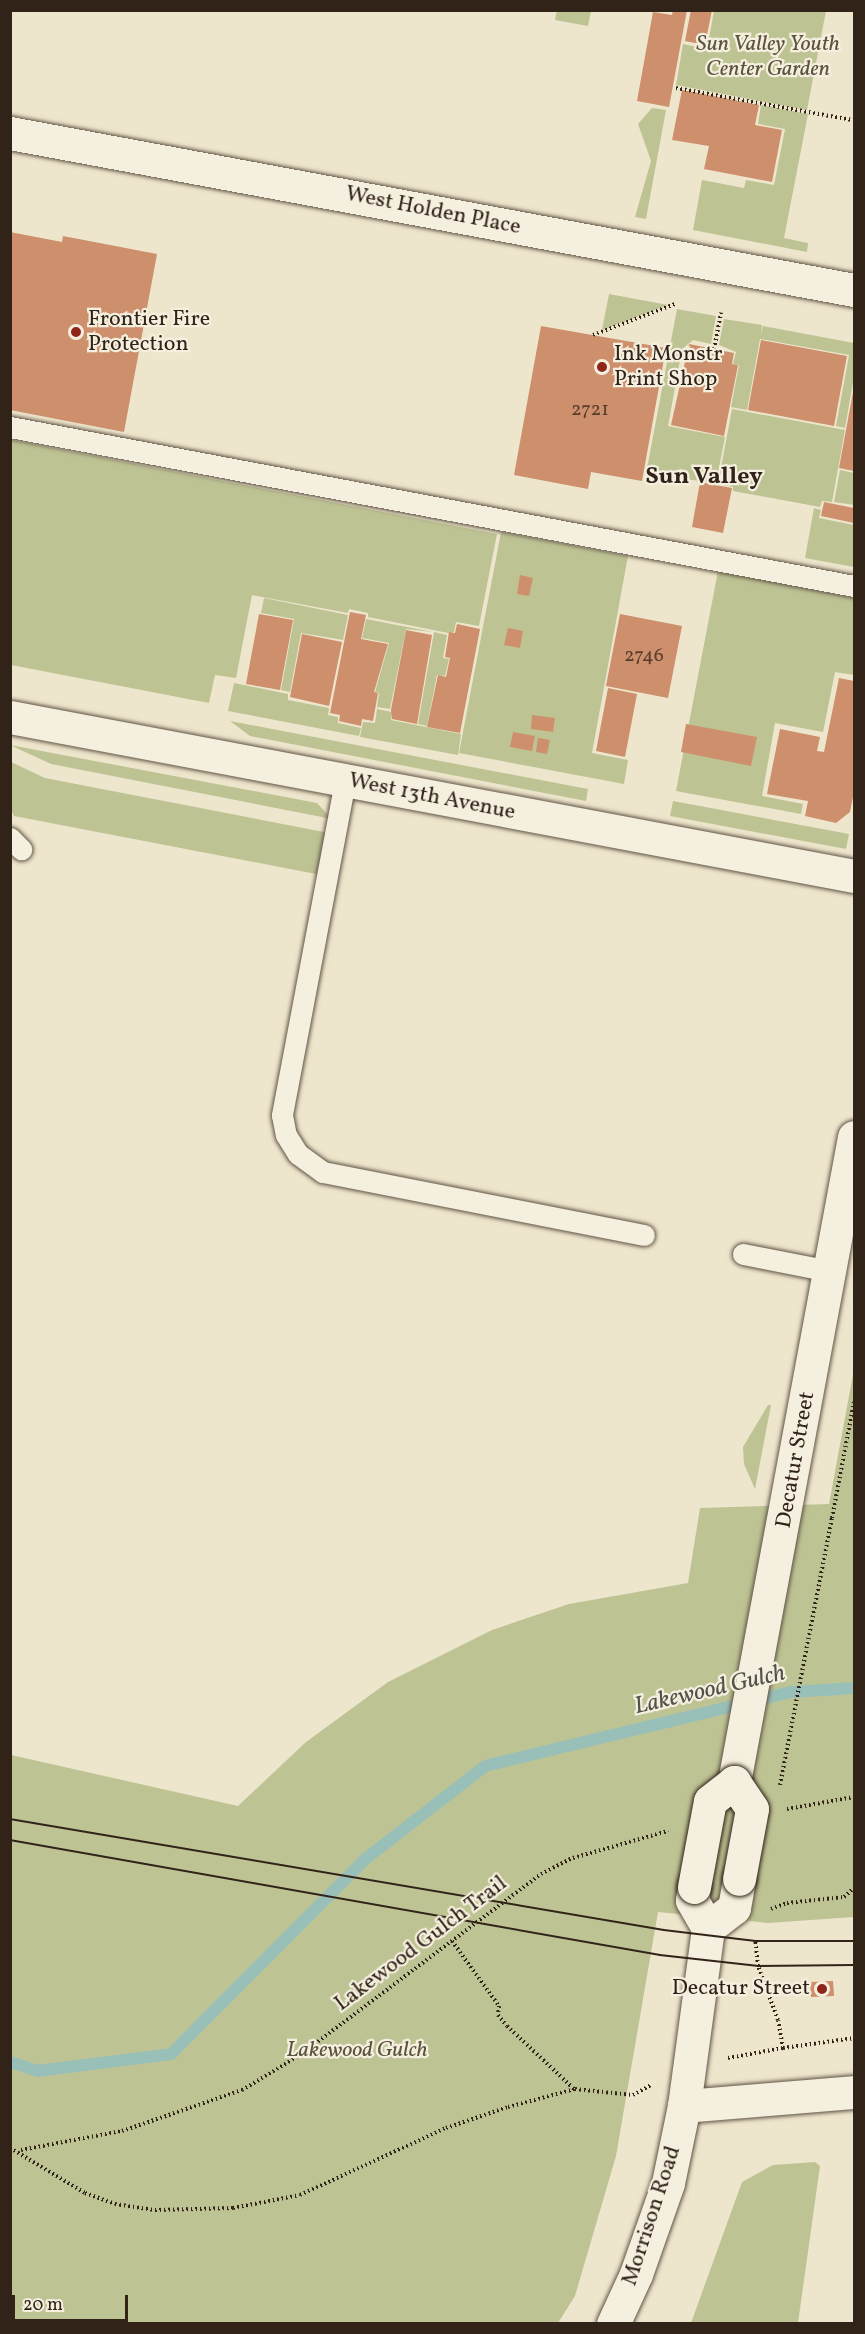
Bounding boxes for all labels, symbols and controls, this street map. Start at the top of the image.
park label: Sun Valley Youth Center Garden [696,31,840,82]
street label: West Holden Place [343,181,523,241]
place label: Frontier Fire Protection [88,306,210,358]
marker: Frontier Fire Protection [69,325,83,339]
place label: Ink Monstr Print Shop [614,341,723,392]
marker: Ink Monstr Print Shop [595,360,609,374]
house number: 2721 [571,398,609,422]
district label: Sun Valley [645,464,763,492]
house number: 2746 [624,644,664,668]
street label: West 13th Avenue [346,768,518,826]
street label: Decatur Street [771,1390,821,1530]
water label: Lakewood Gulch [632,1660,788,1722]
street label: Lakewood Gulch Trail [329,1870,513,2018]
place label: Decatur Street [672,1976,810,2002]
marker: Decatur Street [815,1982,829,1996]
park label: Lakewood Gulch [287,2038,427,2064]
street label: Morrison Road [617,2143,687,2289]
scale bar [15,2283,130,2321]
text: 20 m [23,2293,63,2318]

